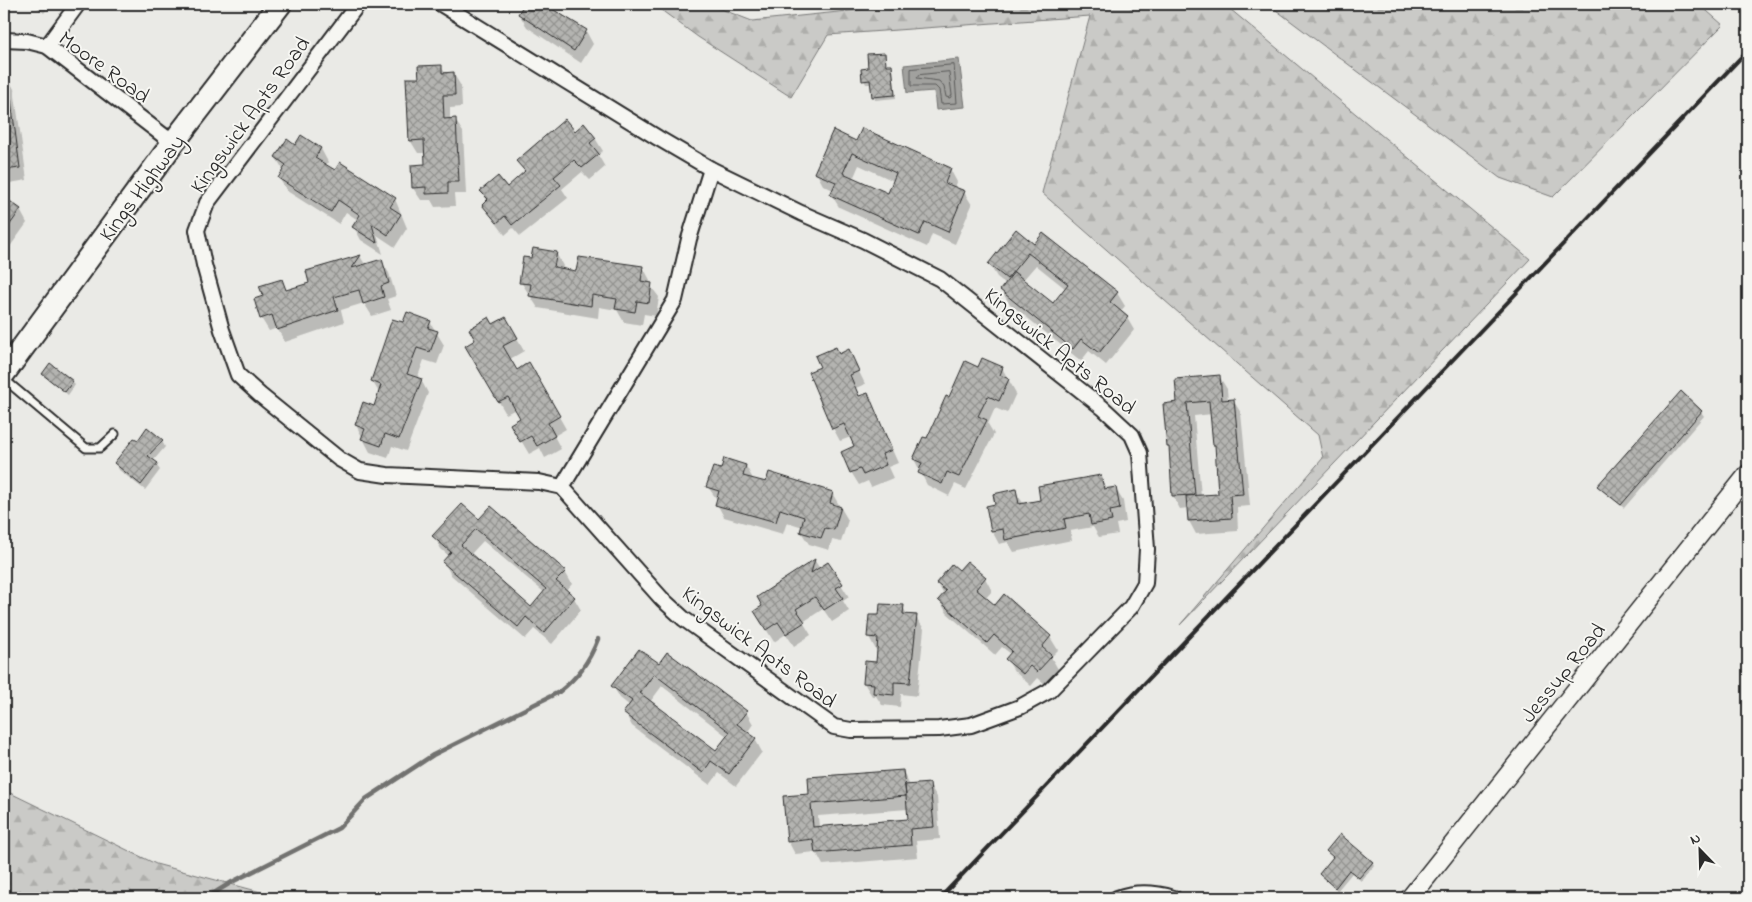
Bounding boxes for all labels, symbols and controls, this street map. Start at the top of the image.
street label: Moore Road [51,24,156,113]
street label: Kingswick Apts Road [183,31,320,202]
street label: Kings Highway [92,129,195,250]
street label: Kingswick Apts Road [976,281,1142,424]
street label: Kingswick Apts Road [673,579,843,718]
street label: Jessup Road [1514,617,1615,731]
north arrow [1674,824,1724,874]
text: N [1687,828,1704,851]

